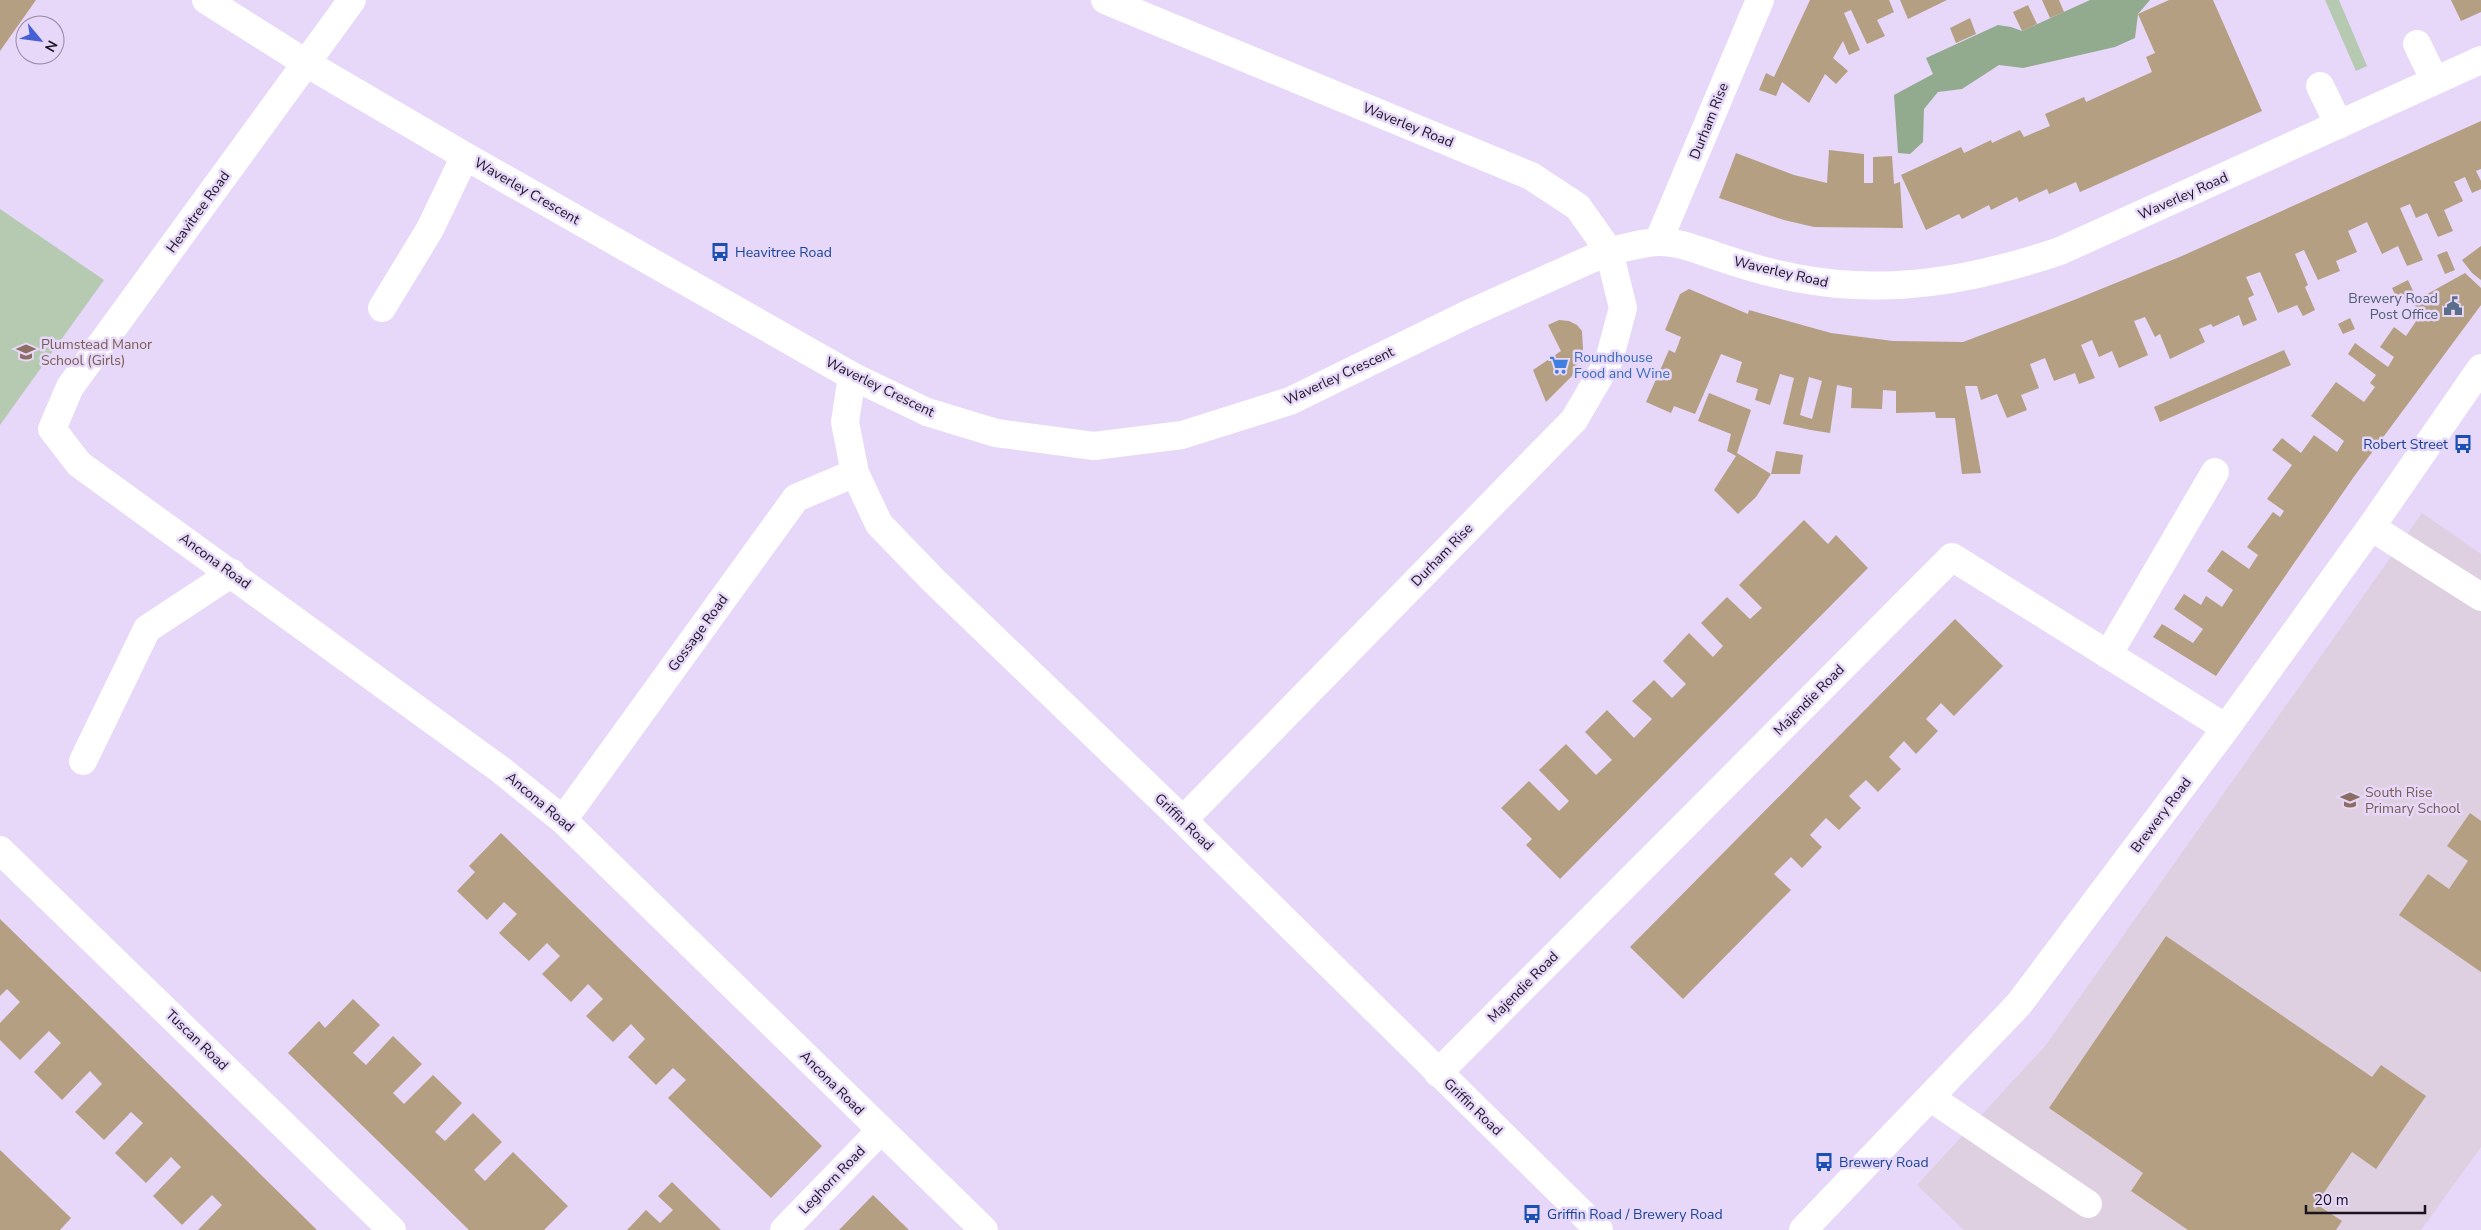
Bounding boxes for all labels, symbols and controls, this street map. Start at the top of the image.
north arrow [15,15,65,65]
text: N [40,37,62,55]
street label: Durham Rise [1685,80,1733,162]
street label: Waverley Road [1360,98,1456,152]
street label: Waverley Crescent [471,153,583,229]
street label: Heavitree Road [162,167,234,257]
street label: Waverley Road [2135,168,2231,224]
bus stop icon: Heavitree Road [709,241,731,263]
place label: Heavitree Road [735,243,832,262]
street label: Waverley Road [1732,252,1830,292]
place label: Brewery Road Post Office [2348,289,2438,324]
public building icon: Brewery Road Post Office [2442,295,2464,317]
place label: Plumstead Manor School (Girls) [41,335,152,370]
school or university icon: Plumstead Manor School (Girls) [15,341,37,363]
street label: Waverley Crescent [1281,342,1397,410]
place label: Roundhouse Food and Wine [1574,348,1670,383]
street label: Waverley Crescent [822,352,938,422]
supermarket icon: Roundhouse Food and Wine [1548,354,1570,376]
bus stop icon: Robert Street [2452,433,2474,455]
place label: Robert Street [2363,435,2448,454]
street label: Durham Rise [1407,519,1477,591]
street label: Ancona Road [176,529,254,593]
street label: Gossage Road [664,591,732,675]
street label: Majendie Road [1769,660,1849,740]
street label: Ancona Road [502,768,578,836]
street label: Brewery Road [2126,773,2196,857]
place label: South Rise Primary School [2365,783,2461,818]
street label: Griffin Road [1150,789,1218,855]
school or university icon: South Rise Primary School [2339,789,2361,811]
street label: Majendie Road [1483,947,1563,1027]
street label: Tuscan Road [162,1005,232,1075]
street label: Ancona Road [796,1047,868,1119]
street label: Griffin Road [1439,1074,1507,1140]
street label: Leghorn Road [795,1142,869,1218]
bus stop icon: Brewery Road [1813,1151,1835,1173]
place label: Brewery Road [1839,1153,1929,1172]
scale bar [2306,1182,2425,1214]
text: 20 m [2314,1190,2349,1210]
bus stop icon: Griffin Road / Brewery Road [1521,1203,1543,1225]
place label: Griffin Road / Brewery Road [1547,1205,1723,1224]

